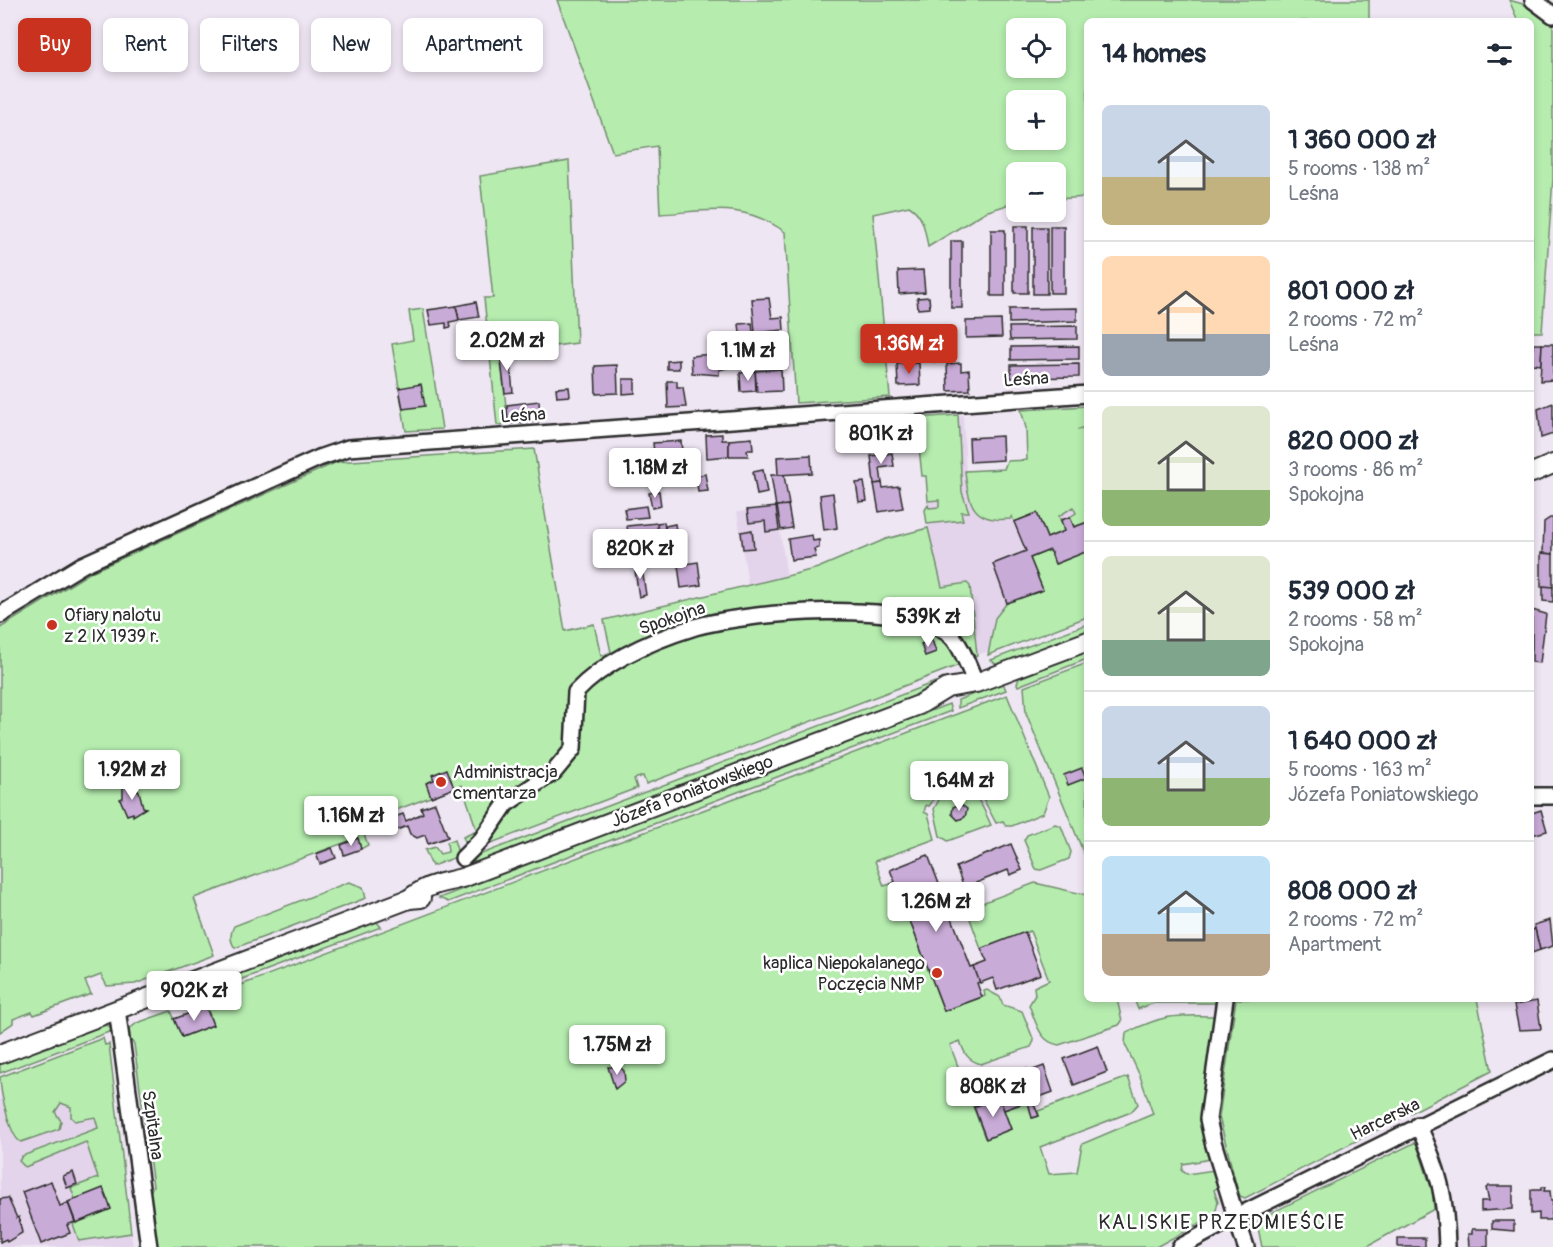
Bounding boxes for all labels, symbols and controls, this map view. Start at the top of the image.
chip: Buy [18,18,91,72]
chip: Rent [103,18,188,72]
chip: Filters [200,18,299,72]
chip: New [311,18,391,72]
chip: Apartment [403,18,543,72]
map controls [1006,18,1066,222]
button: locate [1006,18,1066,78]
text: 14 homes [1102,38,1206,70]
icon: filters [1483,38,1516,71]
button: + [1006,90,1066,150]
text: 1 360 000 zł [1288,124,1436,156]
icon: home [1150,129,1222,201]
text: 5 rooms · 138 m² [1288,156,1430,181]
button: − [1006,162,1066,222]
text: Leśna [1288,181,1339,206]
text: 801 000 zł [1288,275,1414,307]
icon: home [1150,280,1222,352]
text: 2 rooms · 72 m² [1288,307,1423,332]
pin: 2.02M zł [445,321,569,372]
pin: 1.36M zł [847,324,971,375]
text: 2.02M zł [470,328,544,353]
pin: 1.1M zł [693,331,803,382]
text: 1.36M zł [874,331,944,356]
text: Leśna [1288,332,1339,357]
text: 1.1M zł [721,338,775,363]
street label: Leśna [1002,366,1050,393]
street label: Leśna [499,402,547,429]
pin: 801K zł [826,414,936,465]
text: 801K zł [849,421,913,446]
text: 820 000 zł [1288,425,1418,457]
icon: home [1150,430,1222,502]
pin: 1.18M zł [593,448,717,499]
text: 1.18M zł [623,455,687,480]
text: 3 rooms · 86 m² [1288,457,1423,482]
text: Spokojna [1288,482,1364,507]
pin: 820K zł [585,529,695,580]
text: 820K zł [607,536,673,561]
text: 539 000 zł [1288,575,1415,607]
icon: home [1150,580,1222,652]
street label: Spokojna [636,596,708,641]
pin: 539K zł [873,597,983,648]
place label: Ofiary nalotu z 2 IX 1939 r. [64,604,161,648]
text: 539K zł [896,604,960,629]
text: 2 rooms · 58 m² [1288,607,1423,632]
marker: Ofiary nalotu z 2 IX 1939 r. [45,618,59,632]
text: Spokojna [1288,632,1364,657]
text: 1 640 000 zł [1288,725,1436,757]
icon: home [1150,730,1222,802]
pin: 1.92M zł [70,750,194,801]
street label: Józefa Poniatowskiego [608,750,777,833]
text: 1.92M zł [98,757,166,782]
text: 5 rooms · 163 m² [1288,757,1432,782]
place label: Administracja cmentarza [453,761,558,805]
pin: 1.64M zł [897,761,1021,812]
text: 1.64M zł [924,768,994,793]
marker: Administracja cmentarza [434,775,448,789]
text: Józefa Poniatowskiego [1288,782,1479,807]
pin: 1.16M zł [289,796,413,847]
text: 1.16M zł [318,803,384,828]
text: 808 000 zł [1288,875,1417,907]
icon: home [1150,880,1222,952]
pin: 1.26M zł [874,882,998,933]
text: 1.26M zł [901,889,971,914]
text: 2 rooms · 72 m² [1288,907,1423,932]
text: Apartment [1288,932,1381,957]
place label: kaplica Niepokalanego Poczęcia NMP [764,952,925,996]
marker: kaplica Niepokalanego Poczęcia NMP [930,966,944,980]
pin: 902K zł [139,971,249,1022]
text: 902K zł [161,978,227,1003]
pin: 1.75M zł [555,1025,679,1076]
text: 1.75M zł [583,1032,651,1057]
pin: 808K zł [938,1067,1048,1118]
text: 808K zł [960,1074,1026,1099]
street label: Szpitalna [136,1089,169,1161]
street label: Harcerska [1347,1093,1424,1146]
district label: KALISKIE PRZEDMIEŚCIE [1098,1210,1346,1235]

